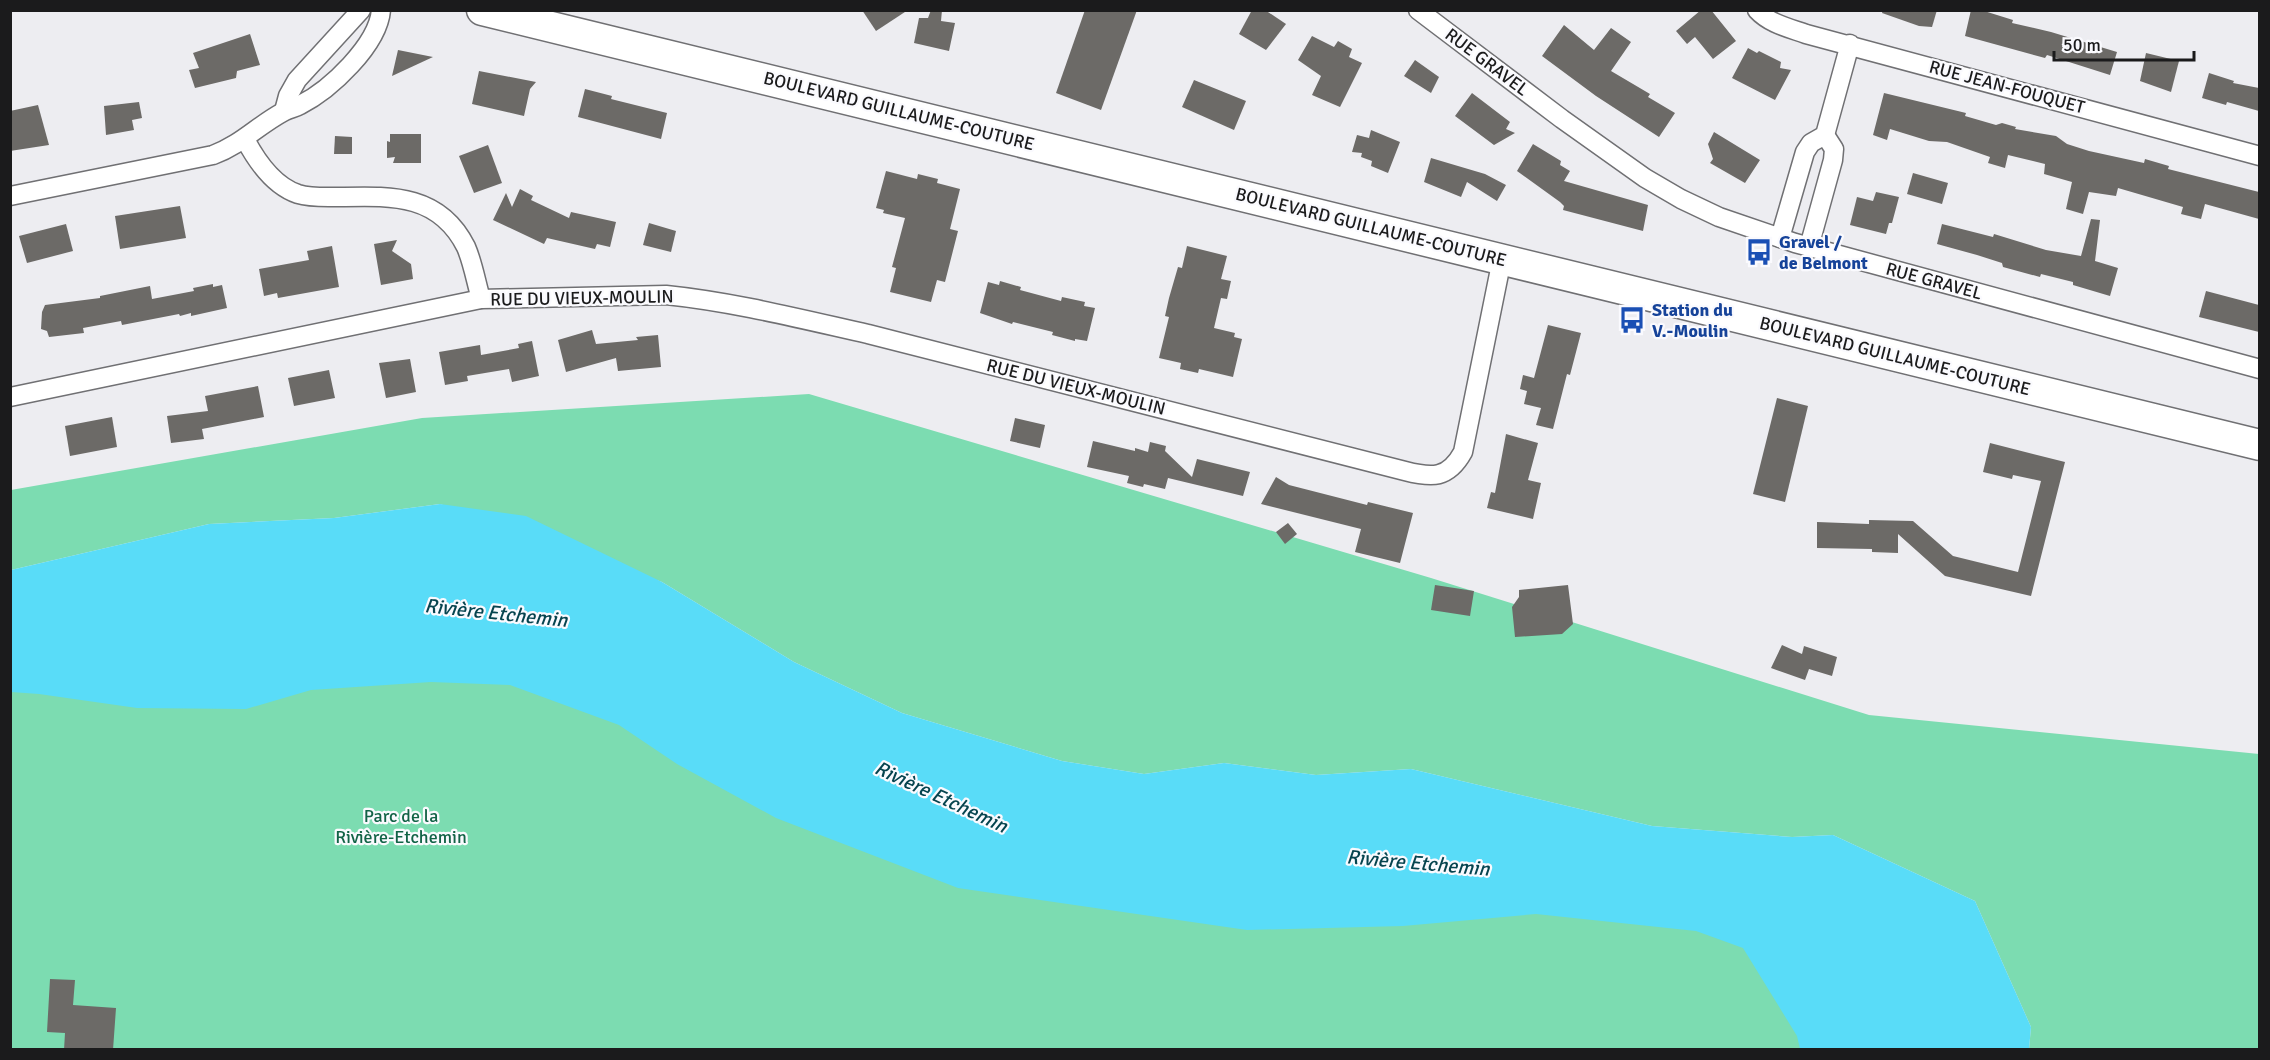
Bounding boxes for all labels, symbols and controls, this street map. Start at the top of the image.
street label: RUE GRAVEL [1441,23,1533,101]
scale bar [2054,24,2194,62]
text: 50 m [2063,34,2101,56]
street label: RUE JEAN-FOUQUET [1927,56,2087,118]
street label: BOULEVARD GUILLAUME-COUTURE [761,67,1037,155]
street label: BOULEVARD GUILLAUME-COUTURE [1233,183,1509,271]
place label: Gravel / de Belmont [1779,231,1868,274]
bus stop icon: Gravel / de Belmont [1744,237,1774,267]
street label: RUE GRAVEL [1883,258,1985,304]
street label: RUE DU VIEUX-MOULIN [490,285,674,311]
place label: Station du V.-Moulin [1652,299,1733,342]
bus stop icon: Station du V.-Moulin [1617,305,1647,335]
street label: BOULEVARD GUILLAUME-COUTURE [1757,312,2033,400]
street label: RUE DU VIEUX-MOULIN [984,354,1168,420]
water label: Rivière Etchemin [423,593,570,633]
water label: Rivière Etchemin [871,755,1012,839]
park label: Parc de la Rivière-Etchemin [335,805,467,848]
water label: Rivière Etchemin [1345,844,1492,882]

